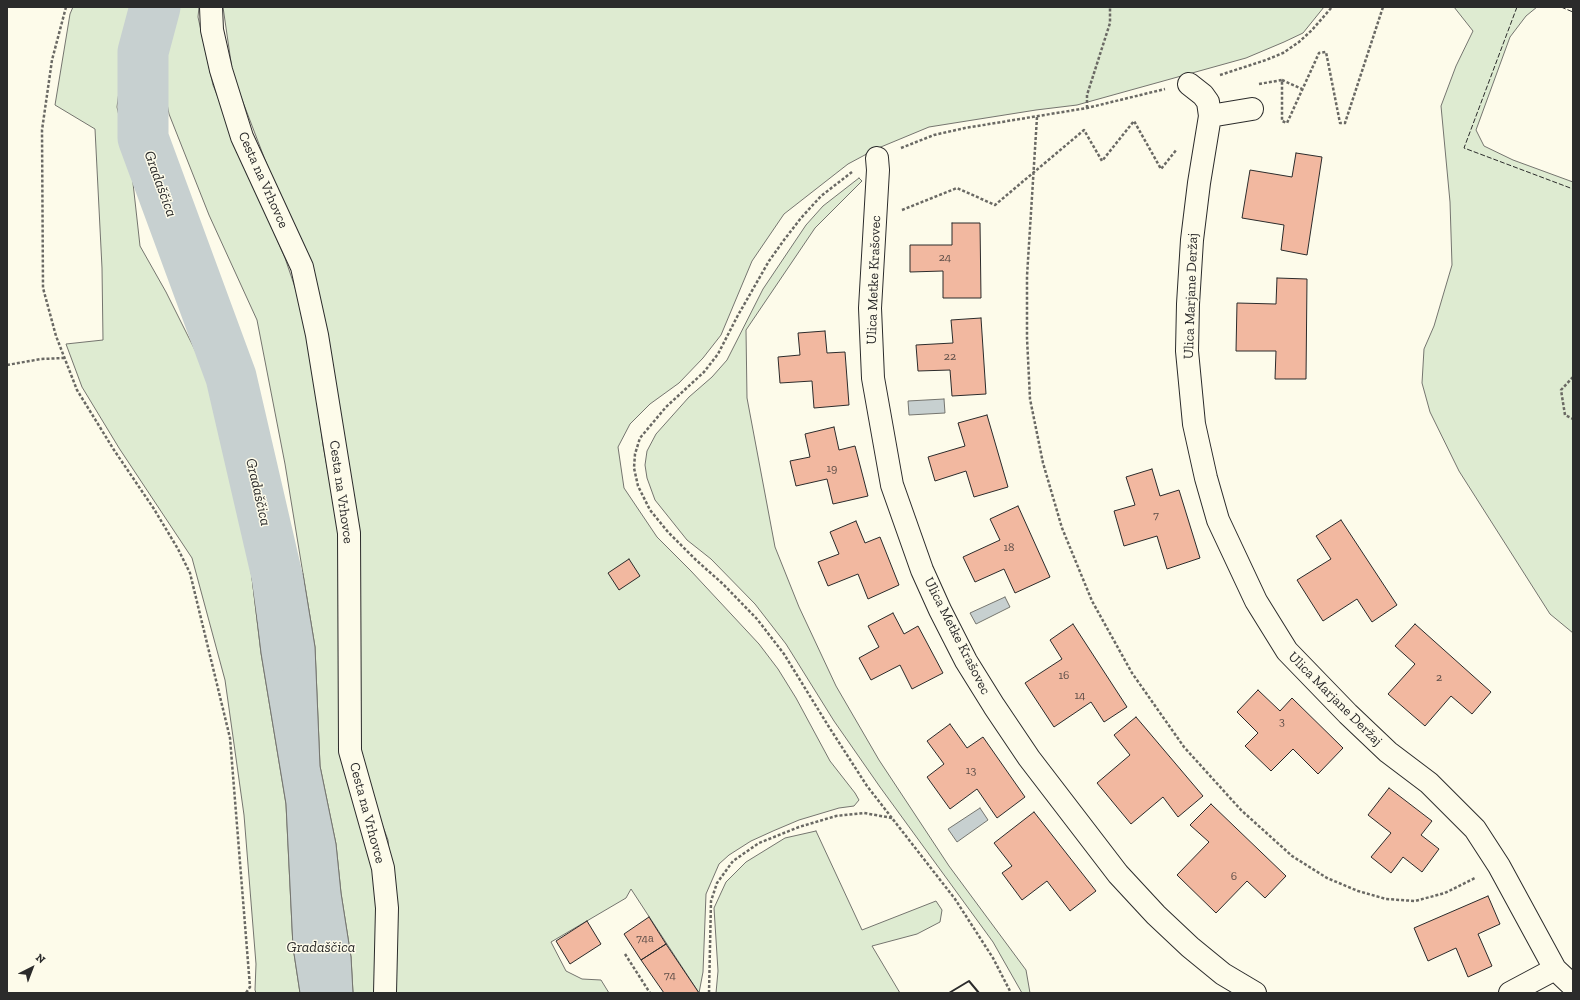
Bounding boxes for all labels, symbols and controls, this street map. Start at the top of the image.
street label: Cesta na Vrhovce [234,129,292,231]
water label: Gradaščica [140,149,180,219]
street label: Ulica Metke Krašovec [863,215,885,345]
street label: Ulica Marjane Deržaj [1180,233,1202,359]
house number: 24 [939,251,951,265]
house number: 22 [944,350,956,364]
street label: Cesta na Vrhovce [325,439,357,545]
water label: Gradaščica [241,456,275,528]
house number: 19 [827,462,837,476]
house number: 7 [1153,509,1159,523]
house number: 18 [1003,541,1015,555]
street label: Ulica Metke Krašovec [920,575,994,697]
street label: Ulica Marjane Deržaj [1284,648,1386,750]
house number: 16 [1059,669,1069,683]
house number: 2 [1436,671,1442,685]
house number: 14 [1074,689,1086,703]
house number: 3 [1279,715,1285,729]
street label: Cesta na Vrhovce [345,761,389,865]
house number: 13 [966,764,976,778]
house number: 6 [1231,870,1237,884]
house number: 74a [636,932,654,946]
water label: Gradaščica [287,939,355,957]
north arrow [12,948,52,988]
text: N [33,951,48,966]
house number: 74 [664,969,676,983]

